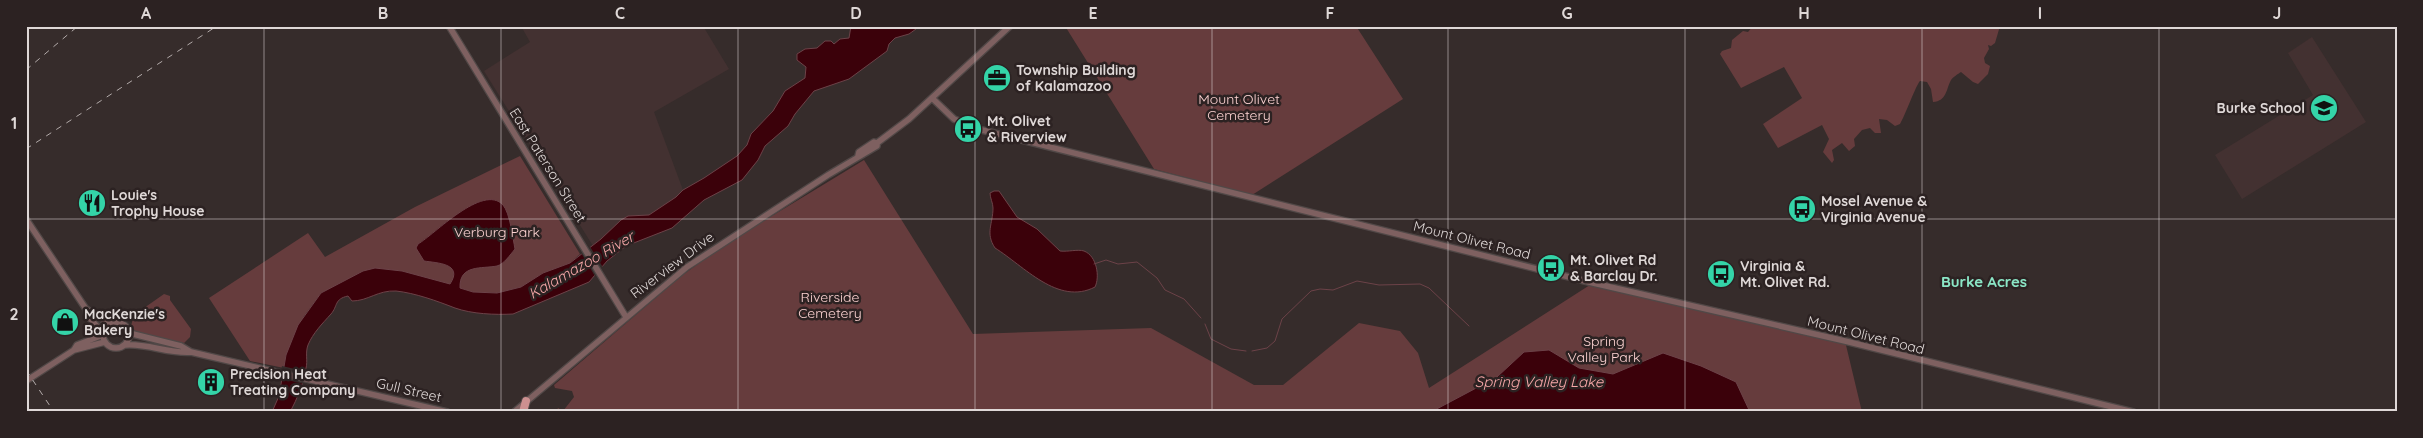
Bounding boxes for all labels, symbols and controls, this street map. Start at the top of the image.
text: A [141,3,152,23]
text: B [378,3,388,23]
text: C [615,3,625,23]
text: D [850,3,862,23]
text: E [1088,3,1098,23]
text: F [1326,3,1335,23]
text: G [1561,3,1573,23]
text: H [1798,3,1810,23]
text: I [2038,3,2042,23]
text: J [2273,3,2281,23]
place label: Township Building of Kalamazoo [1016,61,1136,95]
office icon: Township Building of Kalamazoo [982,63,1012,93]
park label: Mount Olivet Cemetery [1198,90,1280,124]
school or university icon: Burke School [2309,93,2339,123]
place label: Burke School [2217,99,2305,117]
street label: East Paterson Street [506,104,591,226]
place label: Mt. Olivet & Riverview [987,112,1067,146]
text: 1 [11,113,17,133]
bus stop icon: Mt. Olivet & Riverview [953,114,983,144]
place label: Louie's Trophy House [111,186,205,220]
restaurant icon: Louie's Trophy House [77,188,107,218]
place label: Mosel Avenue & Virginia Avenue [1821,192,1927,226]
bus stop icon: Mosel Avenue & Virginia Avenue [1787,194,1817,224]
street label: Mount Olivet Road [1412,217,1532,263]
park label: Verburg Park [454,223,540,241]
water label: Kalamazoo River [525,226,639,303]
street label: Riverview Drive [627,228,717,302]
place label: Mt. Olivet Rd & Barclay Dr. [1570,251,1657,285]
bus stop icon: Mt. Olivet Rd & Barclay Dr. [1536,253,1566,283]
place label: Virginia & Mt. Olivet Rd. [1740,257,1830,291]
bus stop icon: Virginia & Mt. Olivet Rd. [1706,259,1736,289]
district label: Burke Acres [1941,272,2027,291]
park label: Riverside Cemetery [798,288,862,322]
text: 2 [9,304,19,324]
place label: MacKenzie's Bakery [84,305,165,339]
shop icon: MacKenzie's Bakery [50,307,80,337]
street label: Mount Olivet Road [1806,312,1926,358]
park label: Spring Valley Park [1567,332,1641,366]
place label: Precision Heat Treating Company [230,365,356,399]
building icon: Precision Heat Treating Company [196,367,226,397]
water label: Spring Valley Lake [1475,372,1604,391]
street label: Gull Street [375,374,444,406]

